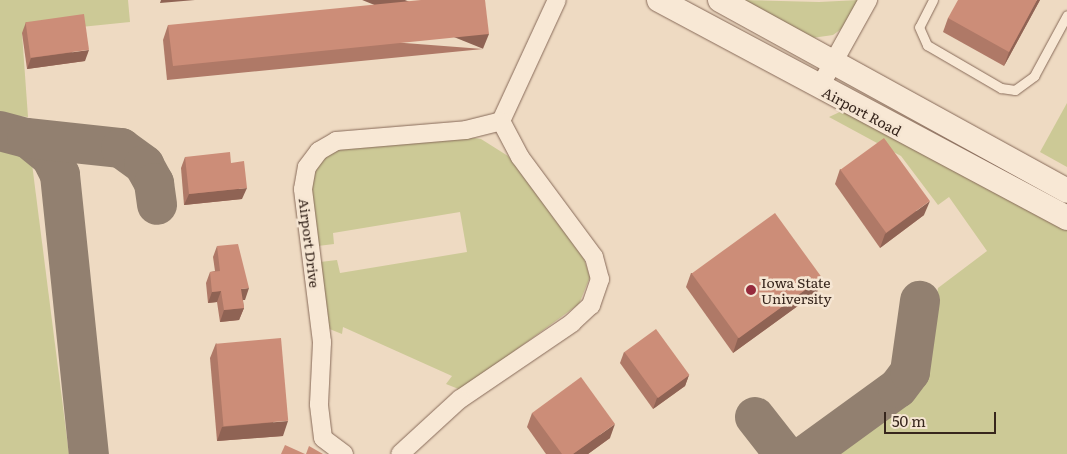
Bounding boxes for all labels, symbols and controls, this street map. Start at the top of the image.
street label: Airport Road [820,83,904,139]
street label: Airport Drive [296,197,324,289]
place label: Iowa State University [761,274,831,306]
marker: Iowa State University [745,284,757,296]
scale bar [887,402,1000,434]
text: 50 m [892,409,926,432]

